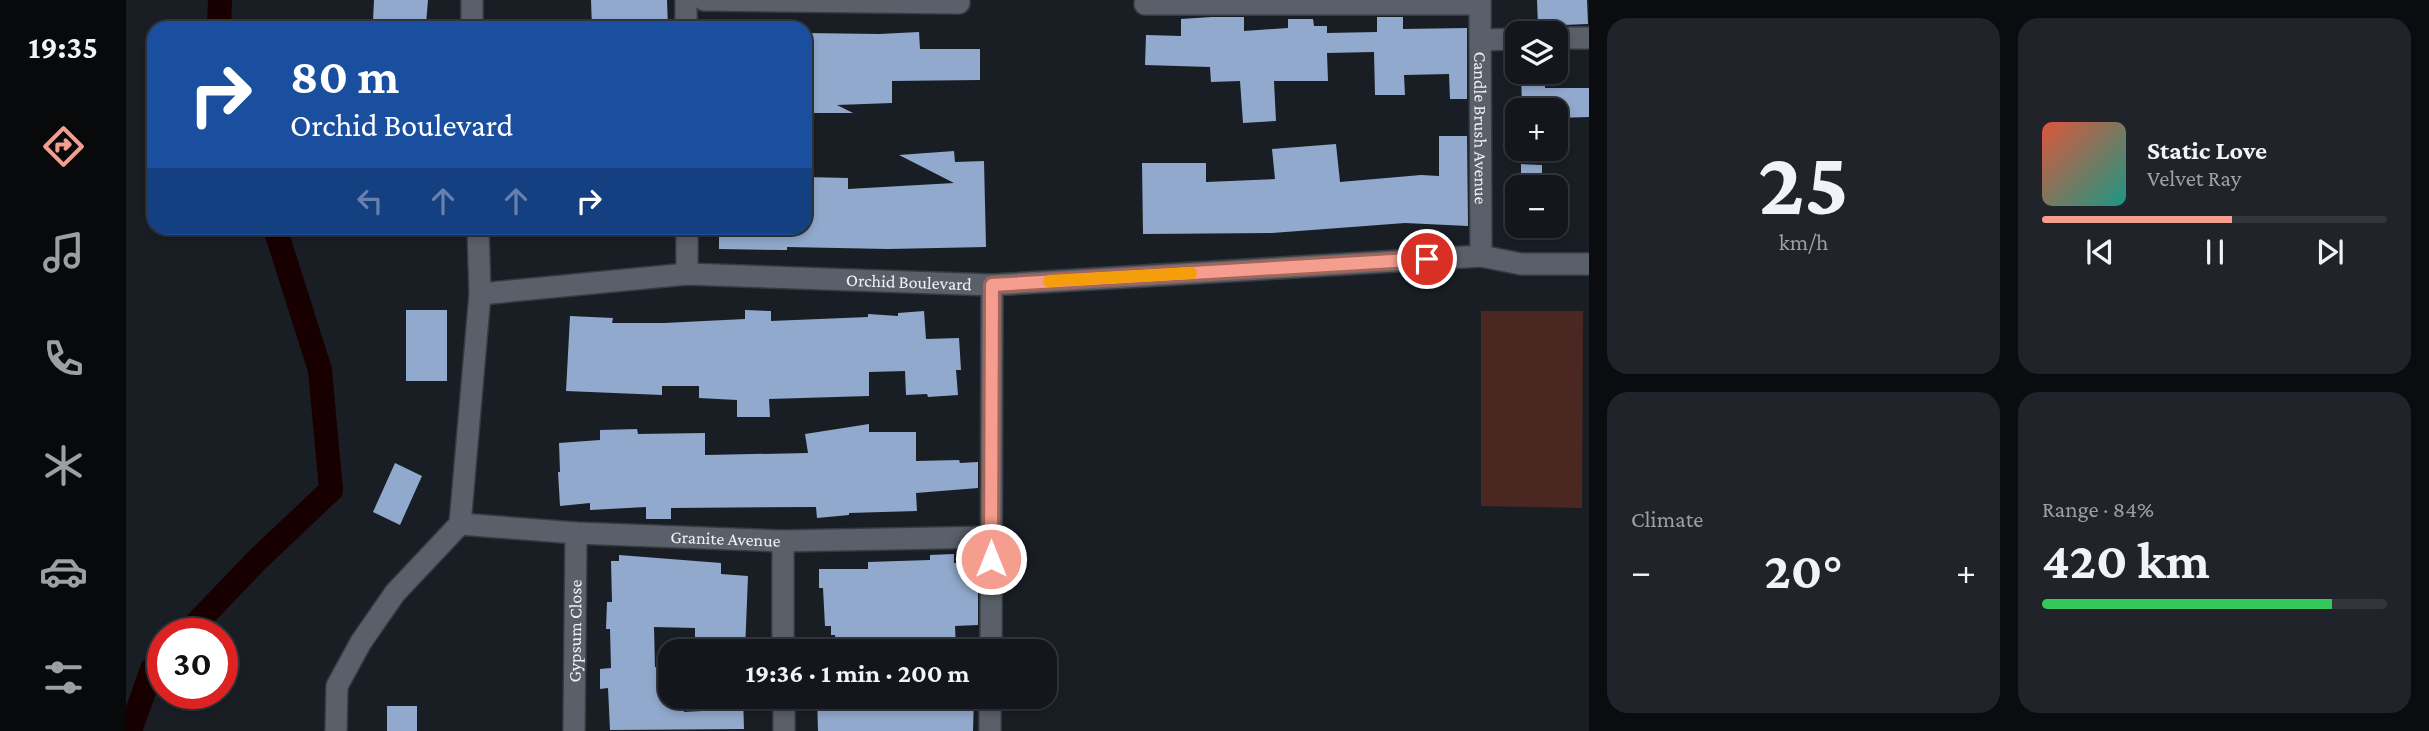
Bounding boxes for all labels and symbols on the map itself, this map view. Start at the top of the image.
street label: Candle Brush Avenue [1470,51,1491,205]
pin [1397,229,1457,289]
street label: Orchid Boulevard [846,270,973,294]
position arrow [954,522,1028,596]
street label: Granite Avenue [670,527,781,551]
street label: Gypsum Close [564,579,586,682]
speed limit sign: 30 [147,618,238,709]

